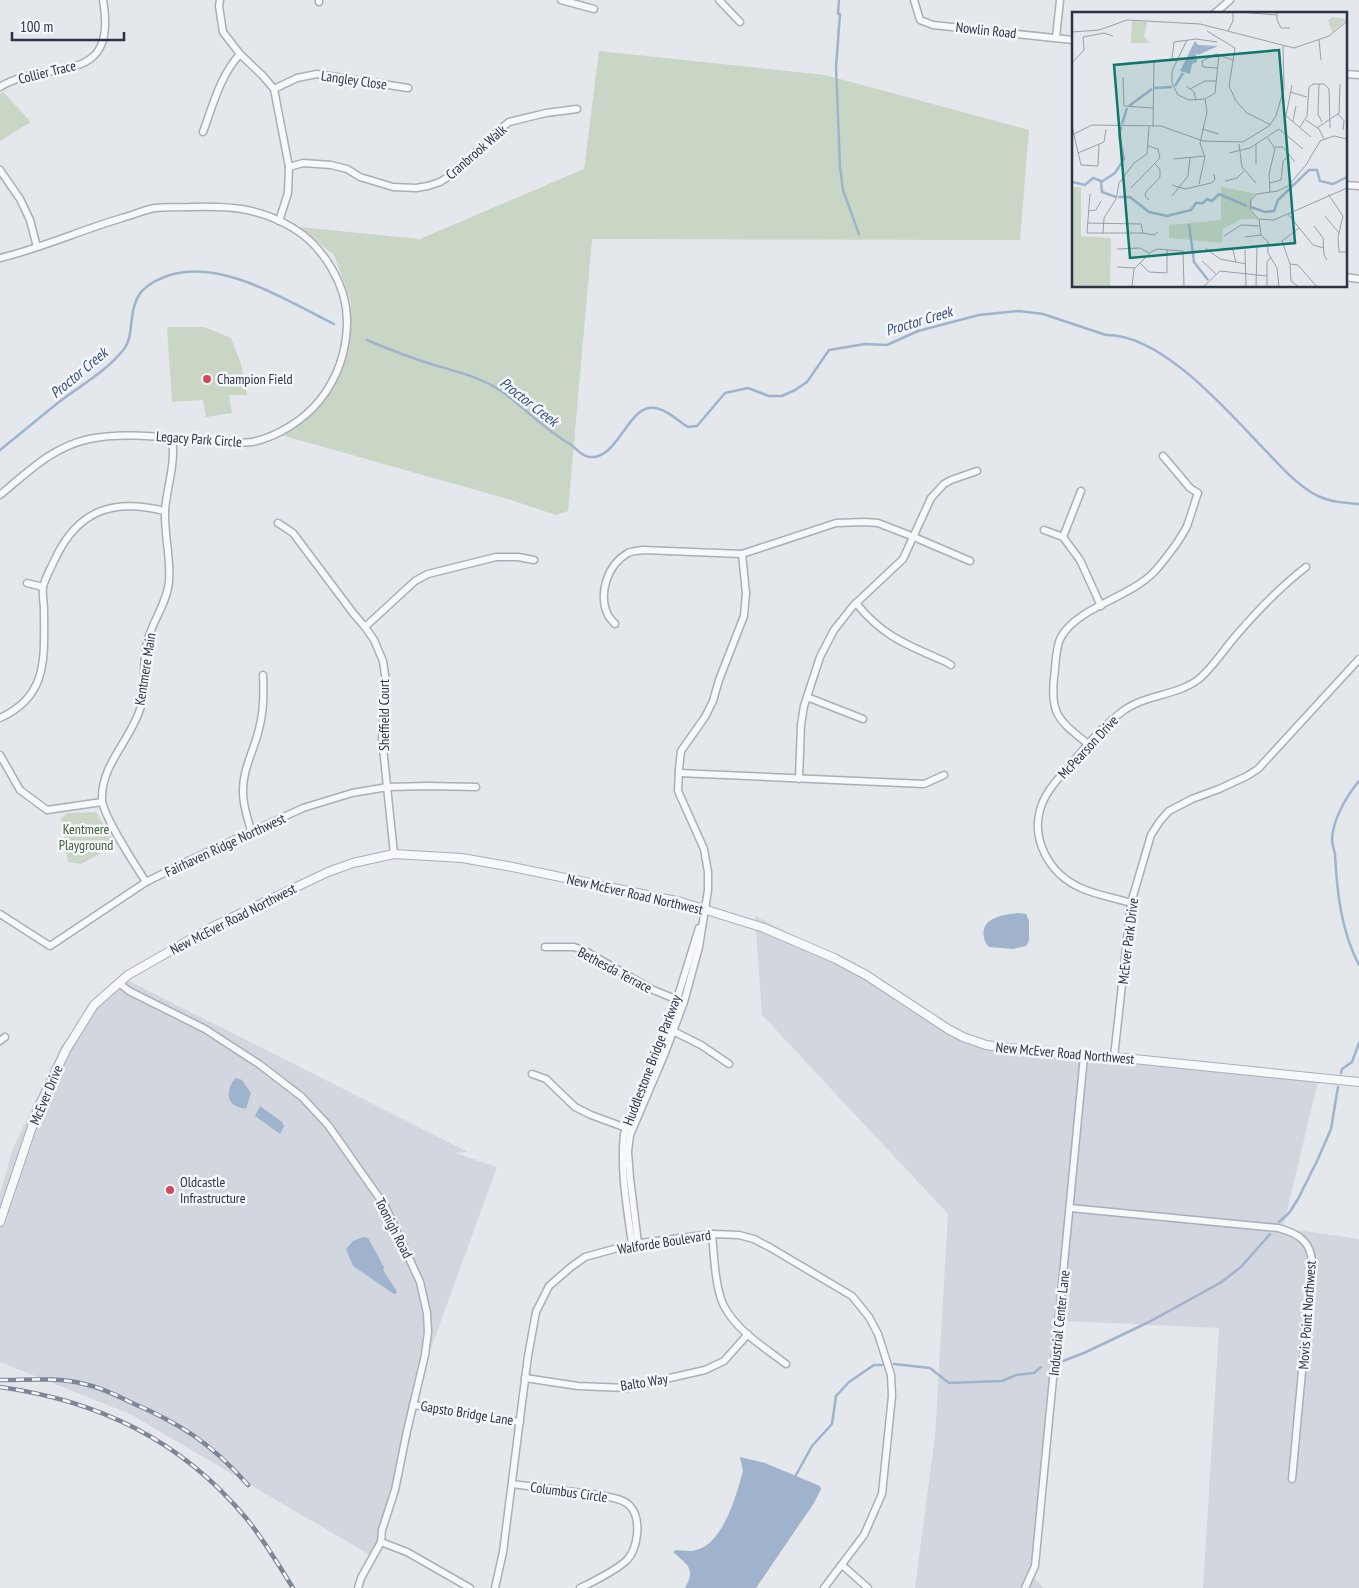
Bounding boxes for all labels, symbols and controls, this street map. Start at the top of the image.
scale bar [12,10,125,42]
inset map [1072,12,1346,288]
text: 100 m [20,17,53,36]
street label: Nowlin Road [955,18,1017,42]
street label: Collier Trace [16,56,78,88]
street label: Langley Close [320,66,388,94]
street label: Cranbrook Walk [442,120,511,183]
water label: Proctor Creek [883,301,957,340]
water label: Proctor Creek [46,342,113,402]
place label: Champion Field [217,370,293,388]
marker: Champion Field [201,373,213,385]
water label: Proctor Creek [496,373,564,432]
street label: Legacy Park Circle [156,427,243,451]
street label: Kentmere Main [130,631,160,707]
street label: Sheffield Court [375,679,393,751]
street label: McPearson Drive [1054,711,1122,783]
street label: Fairhaven Ridge Northwest [162,809,288,881]
park label: Kentmere Playground [59,820,113,854]
street label: New McEver Road Northwest [565,870,705,918]
street label: New McEver Road Northwest [167,879,299,959]
street label: McEver Park Drive [1114,897,1142,985]
street label: Bethesda Terrace [575,943,655,997]
street label: Huddlestone Bridge Parkway [619,991,685,1128]
street label: New McEver Road Northwest [995,1038,1135,1068]
street label: McEver Drive [25,1062,67,1128]
place label: Oldcastle Infrastructure [180,1173,246,1207]
marker: Oldcastle Infrastructure [164,1184,176,1196]
street label: Toonigh Road [371,1195,417,1261]
street label: Walforde Boulevard [616,1226,712,1258]
street label: Movis Point Northwest [1294,1260,1320,1370]
street label: Industrial Center Lane [1044,1269,1074,1377]
street label: Balto Way [619,1369,670,1395]
street label: Gapsto Bridge Lane [419,1397,515,1429]
street label: Columbus Circle [529,1478,609,1506]

